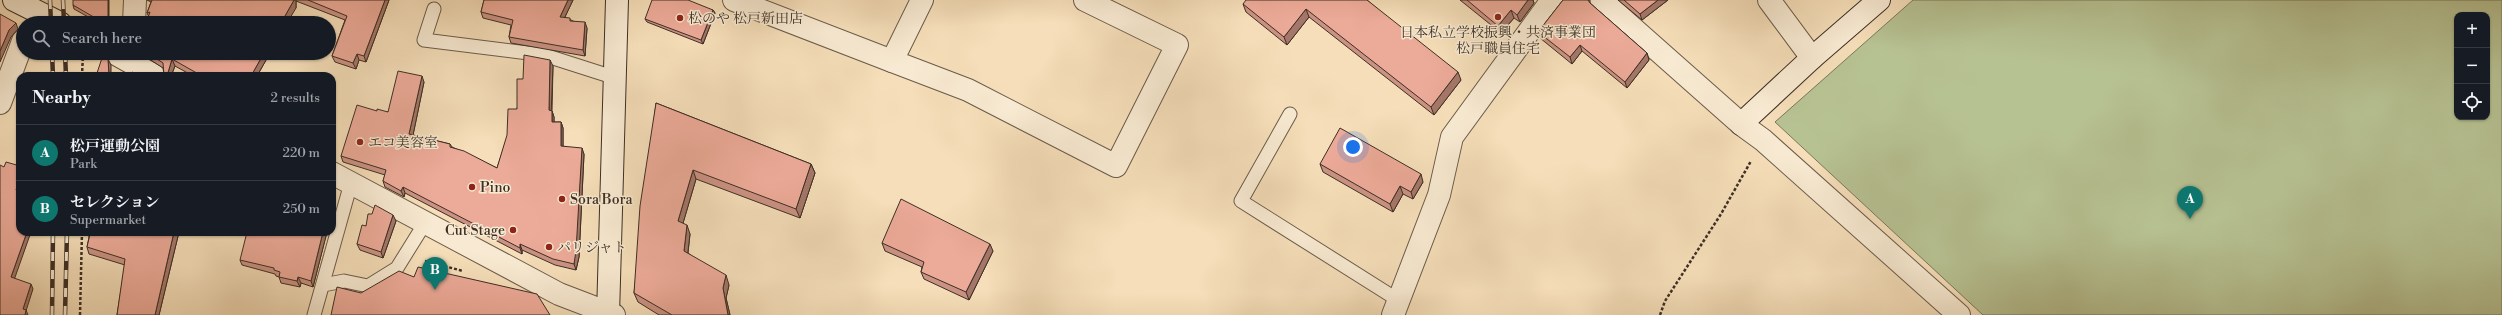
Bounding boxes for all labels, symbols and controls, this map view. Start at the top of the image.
place label: 松のや 松戸新田店 [688,10,803,28]
marker: 日本私立学校振興・共済事業団 松戸職員住宅 [1493,12,1503,22]
map controls [2454,12,2490,120]
button: + [2454,12,2490,48]
marker: 松のや 松戸新田店 [675,13,685,23]
search box [16,16,336,60]
place label: 日本私立学校振興・共済事業団 松戸職員住宅 [1400,24,1596,58]
icon: search [30,27,52,49]
text: Search here [62,29,142,48]
button: − [2454,48,2490,84]
button: locate [2454,84,2490,120]
text: Nearby [32,87,91,109]
text: 2 results [271,90,320,106]
place label: エコ美容室 [368,134,438,152]
text: 松戸運動公園 [70,137,160,156]
marker: エコ美容室 [355,137,365,147]
your location [1343,137,1363,157]
text: A [40,145,50,161]
text: 220 m [282,145,320,161]
text: Park [70,156,97,172]
place label: Pino [480,179,511,197]
marker: Pino [467,182,477,192]
pin: A [2177,186,2203,219]
place label: Sora Bora [570,191,634,209]
text: セレクション [70,193,159,212]
marker: Sora Bora [557,194,567,204]
text: B [40,201,50,217]
text: 250 m [283,201,320,217]
text: Supermarket [70,212,146,228]
place label: Cut Stage [445,222,505,240]
marker: Cut Stage [508,225,518,235]
place label: パリジャト [557,239,627,257]
marker: パリジャト [544,242,554,252]
pin: B [422,257,448,290]

